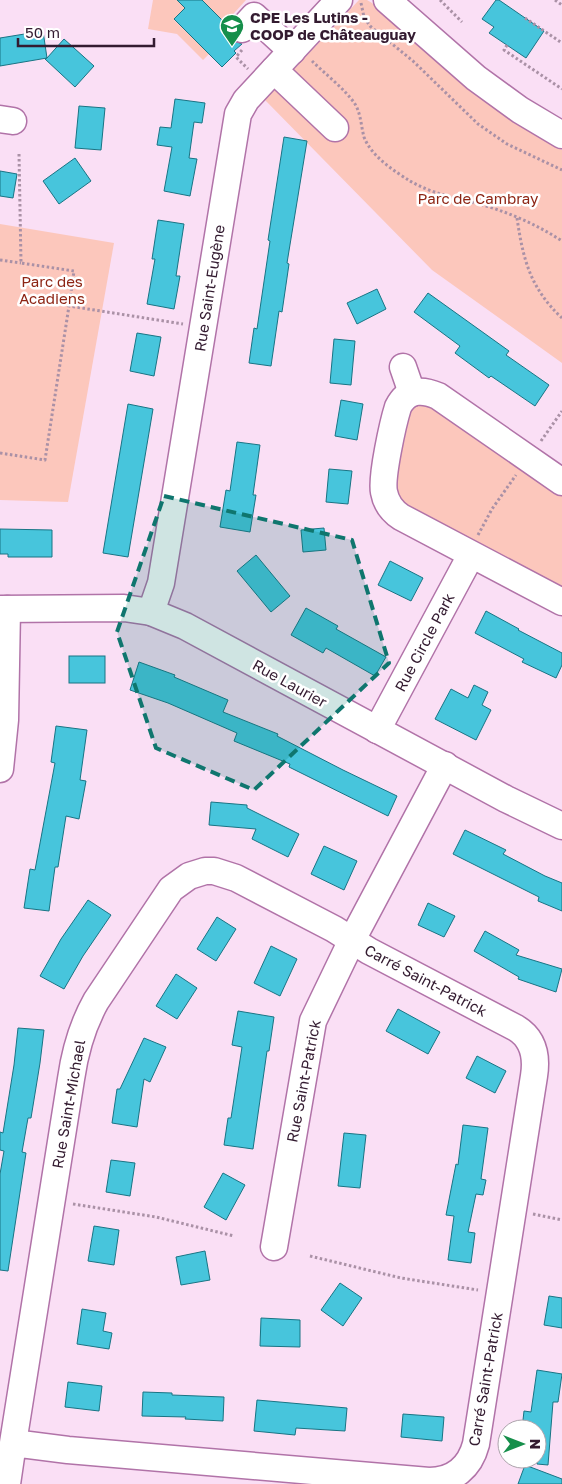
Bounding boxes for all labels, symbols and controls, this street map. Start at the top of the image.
place label: CPE Les Lutins - COOP de Châteauguay [250,8,416,43]
school or university icon: CPE Les Lutins - COOP de Châteauguay [219,13,245,47]
scale bar [18,15,154,47]
text: 50 m [25,23,60,41]
park label: Parc de Cambray [418,189,539,207]
street label: Rue Saint-Eugène [190,223,228,353]
park label: Parc des Acadiens [19,272,85,307]
street label: Rue Circle Park [390,589,458,694]
street label: Rue Laurier [250,655,330,711]
street label: Carré Saint-Patrick [362,940,491,1020]
street label: Rue Saint-Patrick [282,1018,324,1144]
street label: Rue Saint-Michael [48,1038,88,1170]
street label: Carré Saint-Patrick [464,1310,506,1447]
north arrow [497,1419,547,1469]
text: N [527,1439,544,1449]

